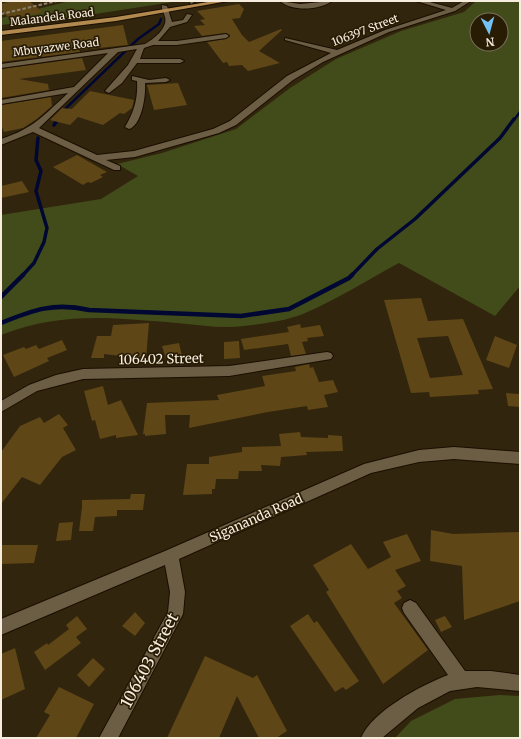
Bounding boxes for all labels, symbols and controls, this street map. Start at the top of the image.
street label: Malandela Road [9,5,95,29]
street label: 106397 Street [330,11,401,49]
north arrow [469,12,509,52]
street label: Mbuyazwe Road [12,35,100,59]
text: N [485,35,495,49]
street label: 106402 Street [118,350,204,368]
street label: Sigananda Road [207,490,305,546]
street label: 106403 Street [116,609,183,711]

